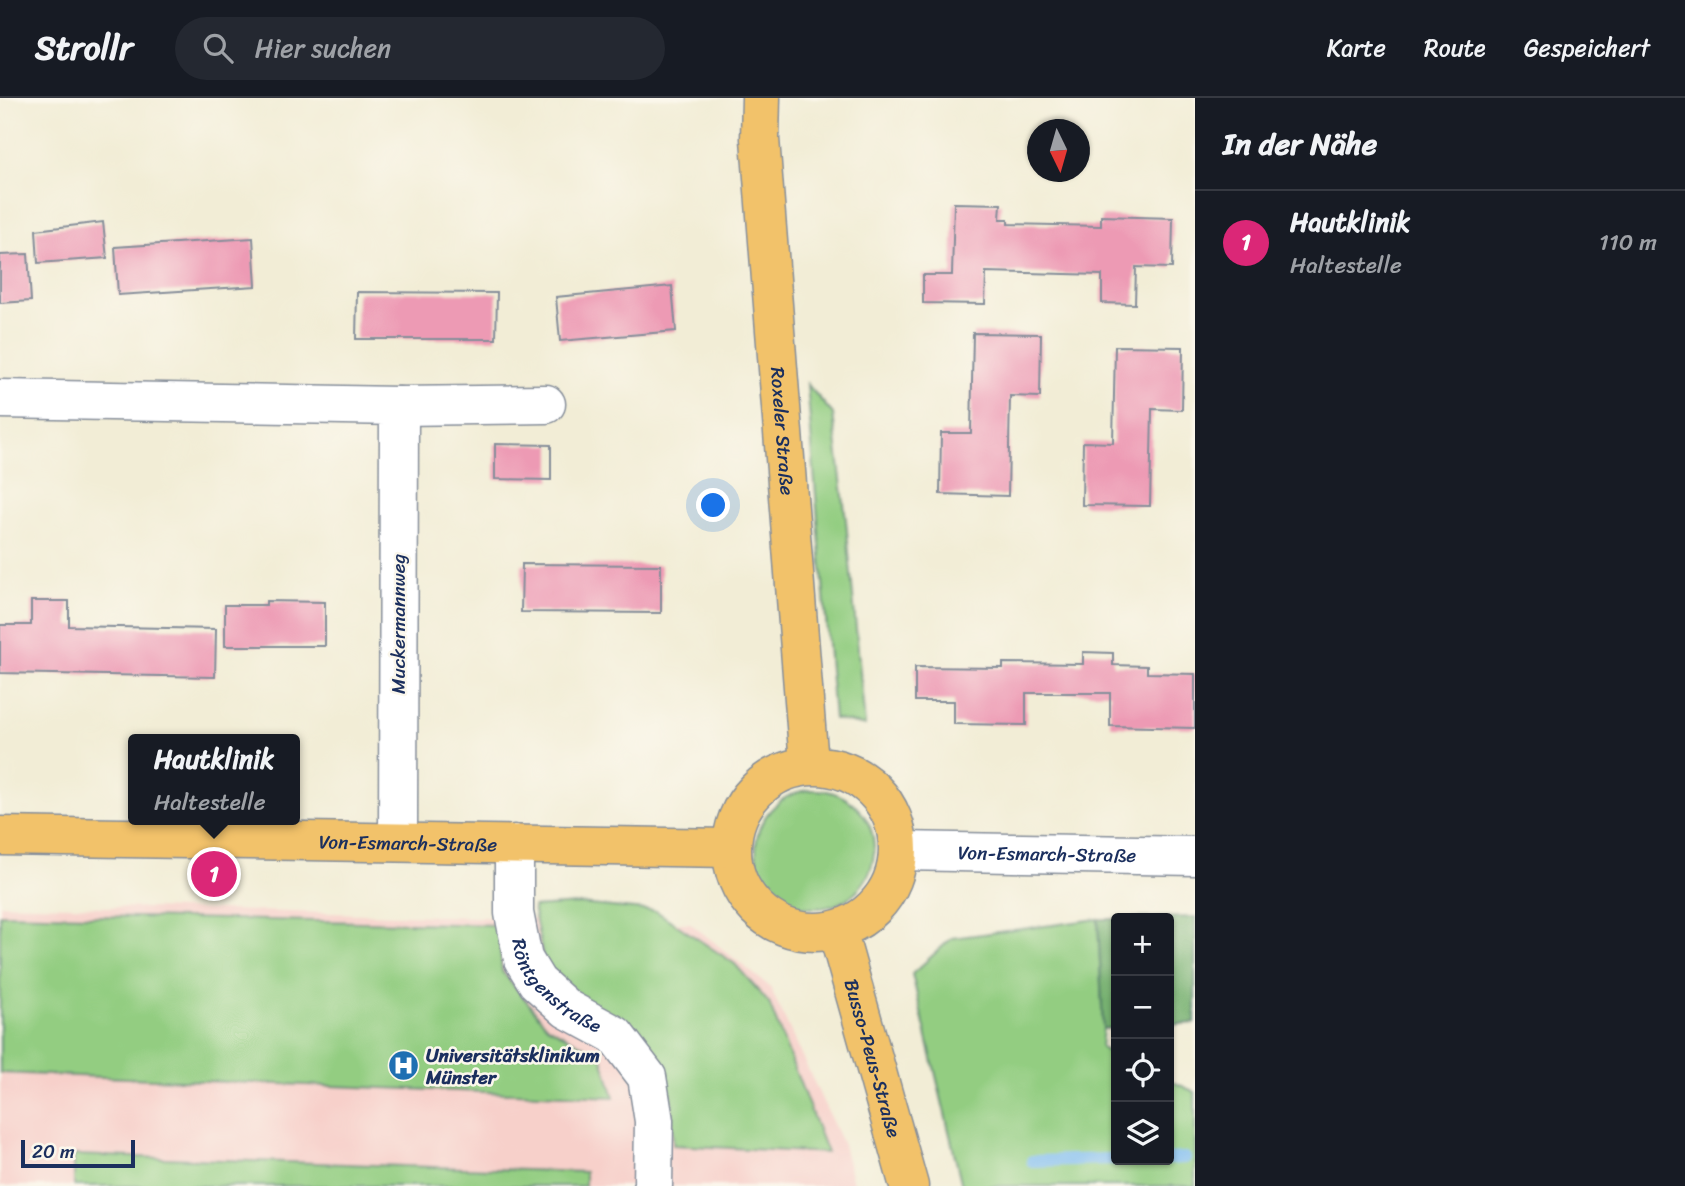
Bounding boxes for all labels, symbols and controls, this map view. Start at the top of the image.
search box [175,17,665,80]
text: Strollr [35,19,133,77]
text: Hier suchen [255,25,391,71]
text: Karte [1327,27,1386,69]
text: Route [1424,27,1486,69]
text: Gespeichert [1524,27,1650,69]
icon: search [199,29,237,67]
text: In der Nähe [1223,117,1377,171]
north arrow [1027,119,1090,182]
text: Hautklinik [1290,199,1410,245]
text: 1 [1241,222,1251,263]
text: 110 m [1599,222,1657,263]
text: Haltestelle [1290,245,1402,286]
street label: Roxeler Straße [761,366,804,497]
your location [696,488,730,522]
street label: Muckermannweg [382,554,415,694]
popup [128,734,300,825]
text: Hautklinik [154,736,274,782]
text: Haltestelle [154,782,266,823]
street label: Von-Esmarch-Straße [318,825,498,861]
street label: Von-Esmarch-Straße [958,835,1137,872]
pin: 1 [191,848,237,900]
map controls [1111,913,1174,1165]
button: + [1111,913,1174,976]
street label: Röntgenstraße [503,936,608,1041]
street label: Busso-Peus-Straße [835,975,911,1141]
button: − [1111,976,1174,1039]
place label: Universitätsklinikum Münster [425,1039,600,1094]
button: locate [1111,1039,1174,1102]
hospital icon: Universitätsklinikum Münster [386,1049,420,1083]
button: layers [1111,1102,1174,1165]
text: 20 m [32,1135,75,1168]
scale bar [21,1137,135,1169]

